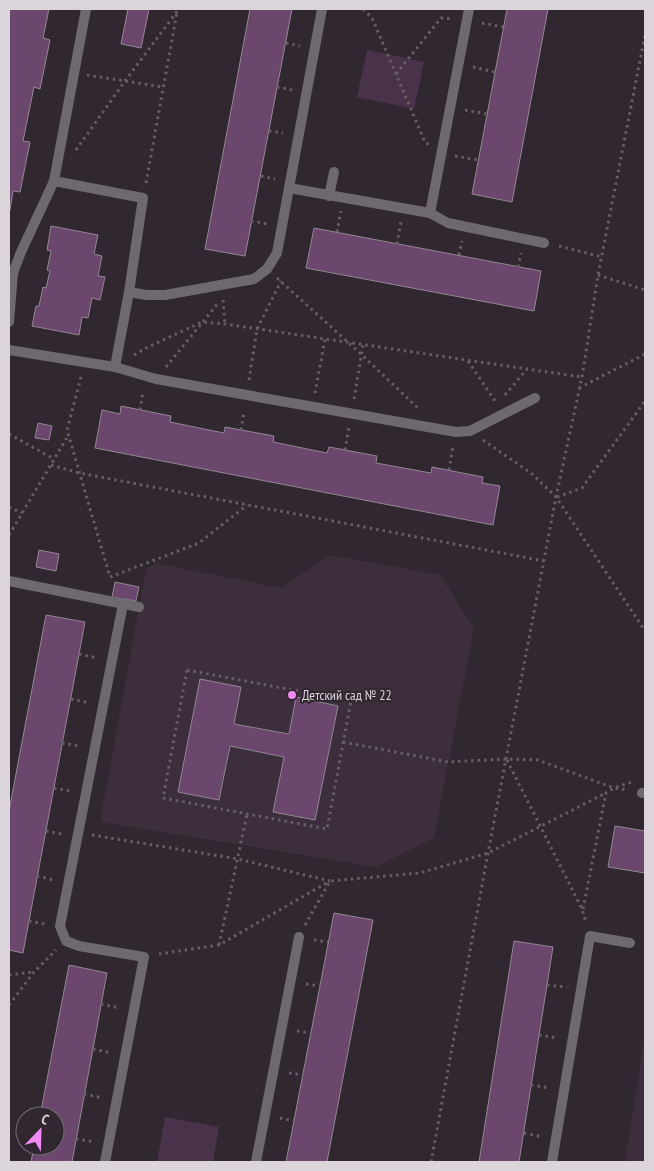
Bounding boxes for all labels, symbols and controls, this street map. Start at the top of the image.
place label: Детский сад № 22 [302,686,392,704]
marker: Детский сад № 22 [286,689,298,701]
north arrow [15,1106,65,1156]
text: С [39,1109,52,1129]

